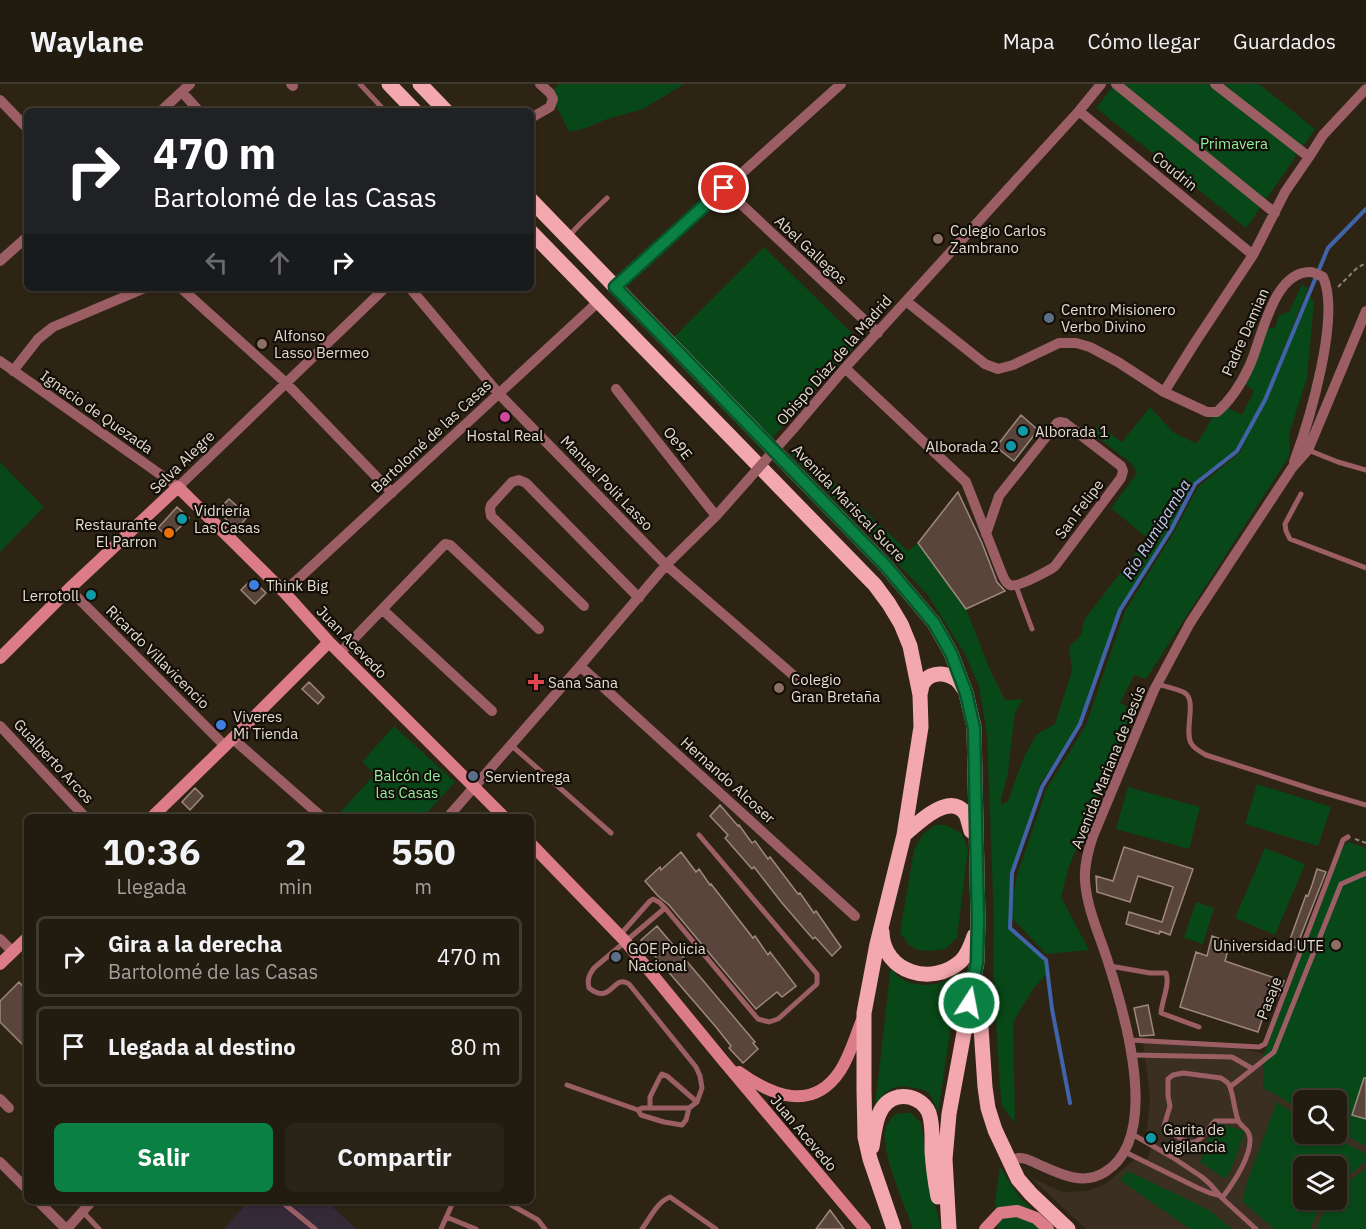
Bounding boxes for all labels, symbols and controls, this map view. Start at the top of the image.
text: Waylane [30,23,144,60]
text: Mapa [1003,27,1054,55]
text: Cómo llegar [1087,27,1200,55]
text: Guardados [1233,27,1336,55]
text: 470 m [153,126,276,181]
icon: right [54,132,132,210]
park label: Primavera [1200,134,1268,153]
street label: Coudrin [1149,147,1201,195]
pin [698,162,749,213]
icon: arrive [707,171,740,204]
text: Bartolomé de las Casas [153,179,437,214]
street label: Abel Gallegos [771,212,851,288]
place label: Colegio Carlos Zambrano [950,221,1046,257]
marker: Colegio Carlos Zambrano [931,232,945,246]
icon: left [200,246,233,279]
icon: ahead [263,246,296,279]
icon: right [326,246,359,279]
street label: Padre Damian [1217,285,1273,379]
street label: Obispo Díaz de la Madrid [772,291,896,429]
place label: Centro Misionero Verbo Divino [1061,300,1176,336]
marker: Centro Misionero Verbo Divino [1042,311,1056,325]
place label: Alfonso Lasso Bermeo [274,326,369,362]
marker: Alfonso Lasso Bermeo [255,337,269,351]
street label: Ignacio de Quezada [37,366,157,458]
street label: Bartolomé de las Casas [367,375,495,497]
marker: Hostal Real [498,410,512,424]
place label: Alborada 1 [1035,422,1109,441]
street label: Oe9E [659,423,697,463]
marker: Alborada 1 [1016,424,1030,438]
street label: Selva Alegre [145,426,219,498]
place label: Hostal Real [467,426,543,445]
street label: Manuel Polit Lasso [557,431,657,535]
place label: Alborada 2 [925,437,999,456]
marker: Alborada 2 [1004,439,1018,453]
street label: Avenida Mariscal Sucre [788,440,910,566]
street label: San Felipe [1050,475,1108,543]
water label: Río Rumipamba [1117,475,1195,583]
place label: Vidriería Las Casas [194,501,260,537]
marker: Vidriería Las Casas [175,512,189,526]
place label: Restaurante El Parron [75,515,157,551]
marker: Restaurante El Parron [162,526,176,540]
place label: Think Big [266,576,328,595]
marker: Think Big [247,578,261,592]
place label: Lerrotoll [22,586,79,605]
marker: Lerrotoll [84,588,98,602]
street label: Ricardo Villavicencio [102,601,214,713]
street label: Juan Acevedo [313,602,391,682]
place label: Colegio Gran Bretaña [791,670,880,706]
place label: Sana Sana [548,673,618,692]
marker: Sana Sana [529,675,543,689]
marker: Colegio Gran Bretaña [772,681,786,695]
street label: Avenida Mariana de Jesús [1067,683,1149,851]
place label: Viveres Mi Tienda [233,707,298,743]
street label: Gualberto Arcos [10,715,98,807]
marker: Viveres Mi Tienda [214,718,228,732]
street label: Hernando Alcoser [677,733,780,828]
park label: Balcón de las Casas [374,766,440,802]
place label: Servientrega [485,767,570,786]
marker: Servientrega [466,769,480,783]
text: 10:36 [102,828,201,875]
text: 2 [285,828,307,875]
text: 550 [391,828,456,875]
text: Llegada [116,873,186,900]
text: min [279,873,313,900]
text: m [415,873,432,900]
text: Gira a la derecha [108,929,282,958]
place label: Universidad UTE [1213,936,1324,955]
marker: Universidad UTE [1329,938,1343,952]
place label: GOE Policia Nacional [628,939,706,975]
icon: right [57,940,90,973]
text: 470 m [437,942,501,971]
marker: GOE Policia Nacional [609,950,623,964]
text: Bartolomé de las Casas [108,958,318,985]
position arrow [937,971,1001,1035]
street label: Pasaje [1252,974,1286,1022]
icon: arrive [57,1030,90,1063]
text: Llegada al destino [108,1032,296,1061]
text: 80 m [450,1032,501,1061]
map controls [1293,1090,1347,1210]
button: search [1293,1090,1347,1144]
street label: Juan Acevedo [767,1091,841,1175]
place label: Garita de vigilancia [1163,1120,1226,1156]
button: Salir [54,1123,273,1192]
button: Compartir [285,1123,504,1192]
marker: Garita de vigilancia [1144,1131,1158,1145]
button: layers [1293,1156,1347,1210]

